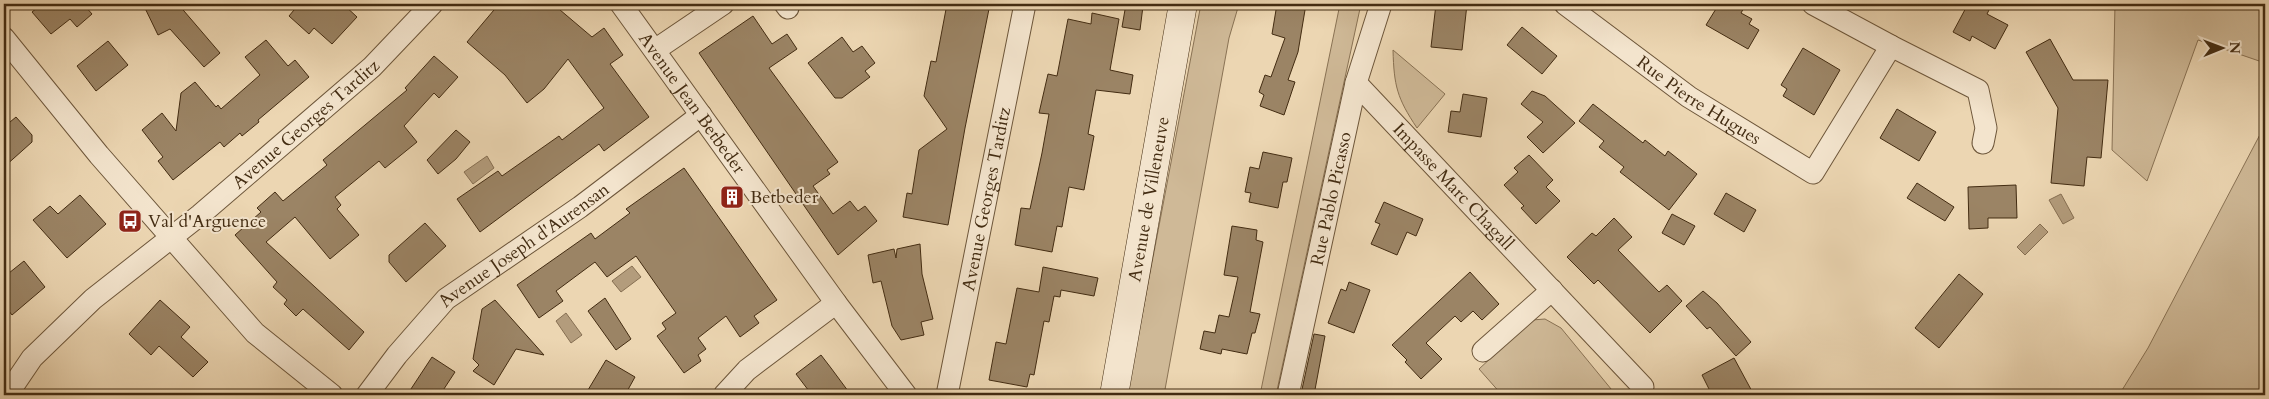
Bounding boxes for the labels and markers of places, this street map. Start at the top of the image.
building icon: Betbeder [719,184,745,210]
place label: Betbeder [750,185,819,210]
bus stop icon: Val d'Arguence [117,208,143,234]
place label: Val d'Arguence [148,209,266,234]

